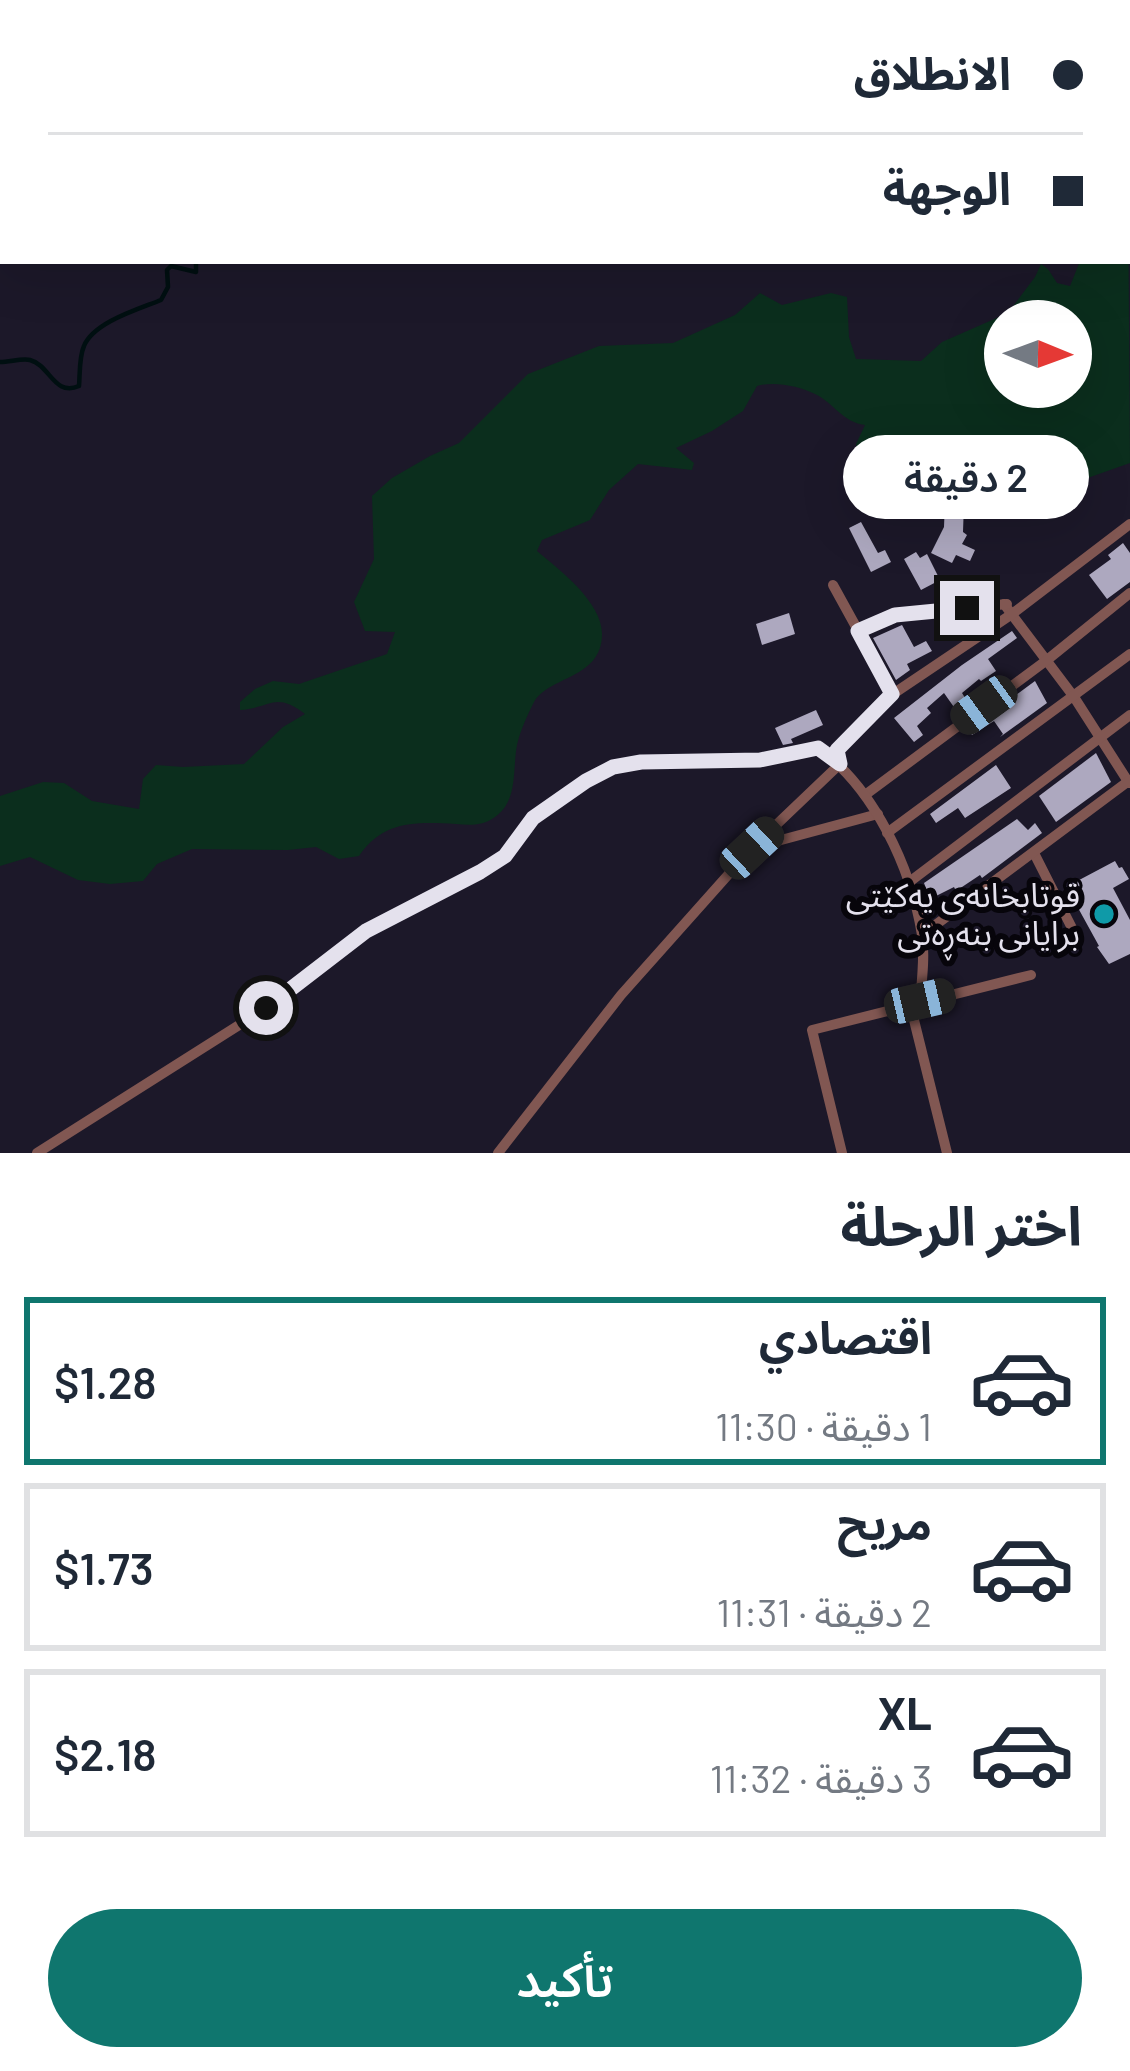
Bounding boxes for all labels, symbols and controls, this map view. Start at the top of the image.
text: الانطلاق [854,45,1011,99]
text: الوجهة [883,160,1011,214]
north arrow [984,300,1092,408]
map controls [984,300,1092,408]
callout: 2 دقيقة [844,434,1090,518]
text: 2 دقيقة [904,453,1028,500]
route end [940,581,994,635]
car [944,669,1024,741]
car [713,810,791,886]
place label: قوتابخانەی یەکێتی برایانی بنەڕەتی [846,874,1080,961]
marker: قوتابخانەی یەکێتی برایانی بنەڕەتی [1091,901,1117,927]
car [881,975,959,1027]
route start [239,981,293,1035]
text: اختر الرحلة [841,1192,1082,1257]
text: اقتصادي [759,1309,932,1363]
icon: car [968,1327,1076,1435]
text: $1.28 [54,1354,156,1408]
text: 1 دقيقة · 11:30 [715,1402,932,1449]
text: مريح [837,1495,932,1549]
icon: car [968,1513,1076,1621]
text: $1.73 [54,1540,154,1594]
text: 2 دقيقة · 11:31 [717,1588,932,1635]
text: XL [878,1685,932,1739]
icon: car [968,1699,1076,1807]
text: $2.18 [54,1726,156,1780]
text: 3 دقيقة · 11:32 [710,1754,932,1801]
button: تأكيد [48,1909,1082,2047]

